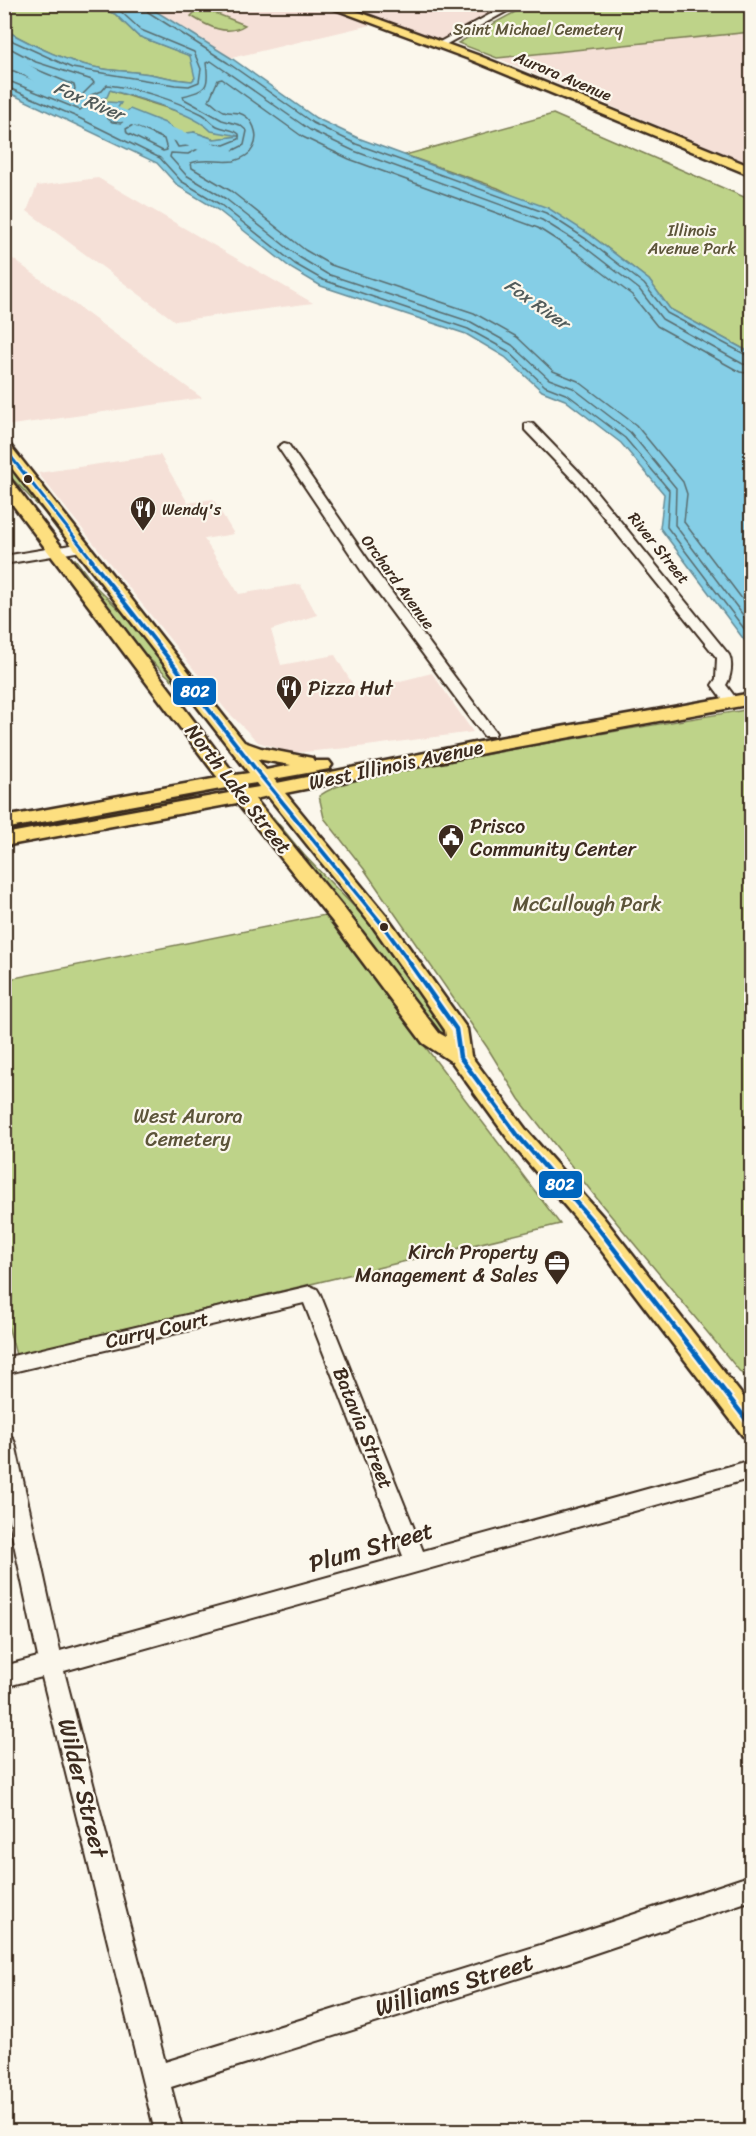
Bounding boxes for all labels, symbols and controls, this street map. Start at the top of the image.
park label: Saint Michael Cemetery [453,15,624,44]
street label: Aurora Avenue [509,42,617,110]
water label: Fox River [49,72,132,131]
park label: Illinois Avenue Park [647,216,737,263]
water label: Fox River [498,270,579,340]
unlabelled marker [22,473,34,485]
restaurant icon: Wendy's [128,494,158,532]
place label: Wendy's [162,495,222,524]
street label: River Street [621,505,697,591]
street label: Orchard Avenue [353,528,443,636]
place label: Pizza Hut [308,671,394,706]
restaurant icon: Pizza Hut [274,673,304,711]
line badge: 802 [172,677,217,706]
text: 802 [180,677,210,706]
street label: North Lake Street [175,716,301,862]
street label: West Illinois Avenue [306,729,487,801]
place label: Prisco Community Center [470,809,637,867]
public building icon: Prisco Community Center [436,822,466,860]
park label: McCullough Park [513,887,662,922]
unlabelled marker [378,921,390,933]
park label: West Aurora Cemetery [133,1099,243,1157]
line badge: 802 [538,1170,583,1199]
text: 802 [545,1170,575,1199]
place label: Kirch Property Management & Sales [355,1235,539,1293]
office icon: Kirch Property Management & Sales [542,1248,572,1286]
street label: Curry Court [102,1301,213,1359]
street label: Batavia Street [323,1362,403,1495]
street label: Plum Street [304,1509,438,1585]
street label: Wilder Street [45,1714,121,1863]
street label: Williams Street [370,1941,538,2029]

